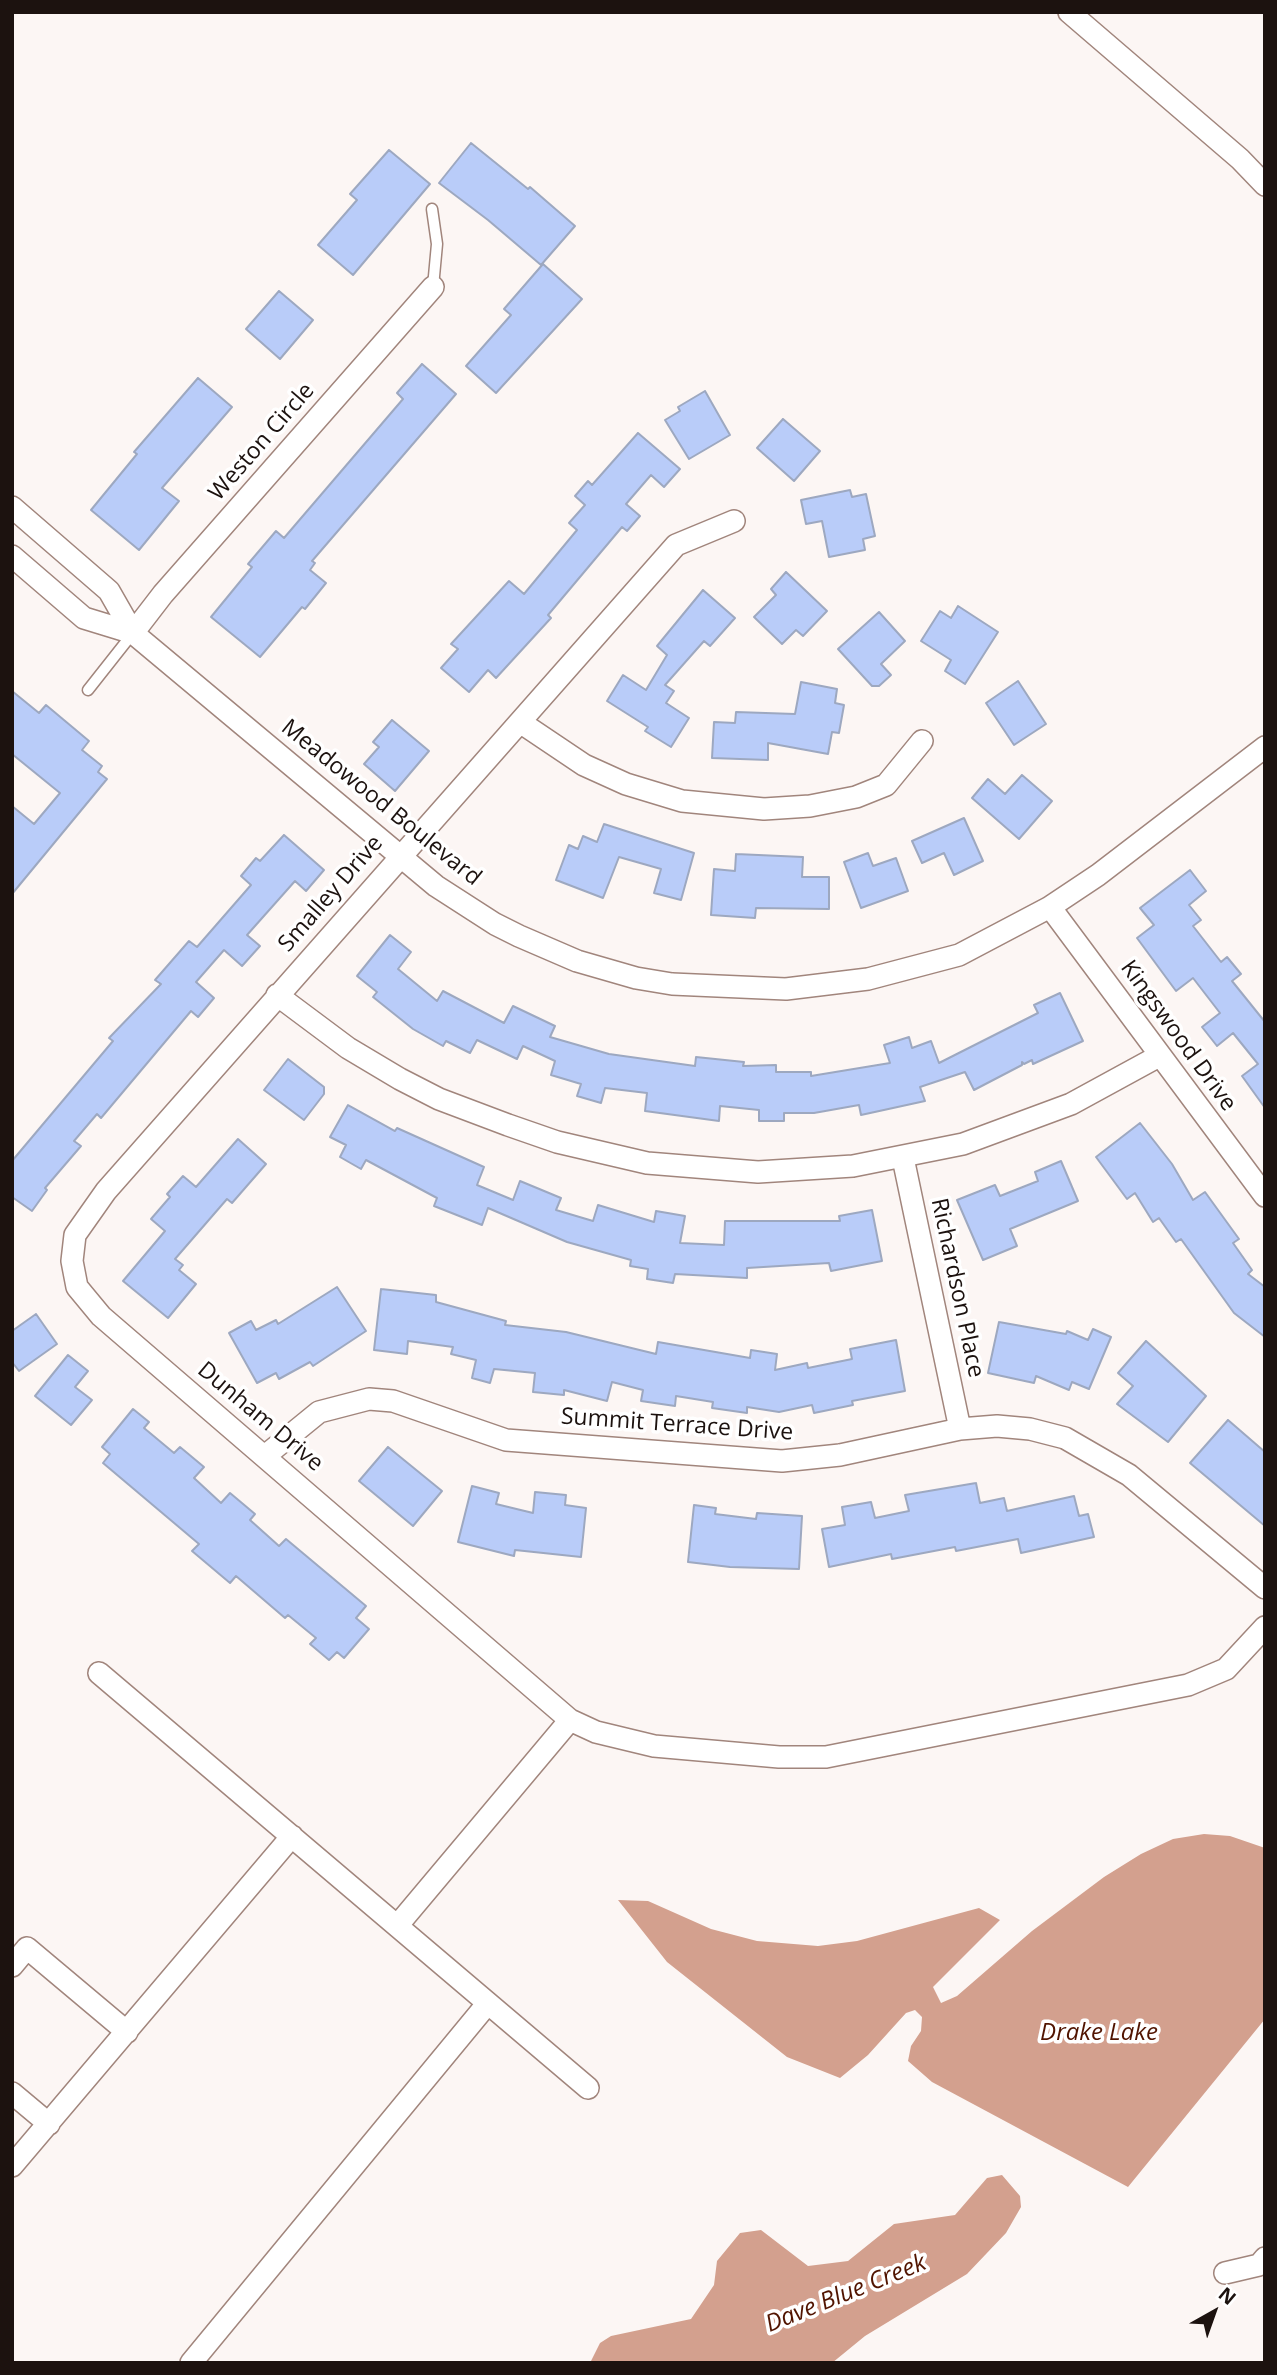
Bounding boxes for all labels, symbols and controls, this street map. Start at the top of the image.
street label: Weston Circle [203,378,321,506]
street label: Meadowood Boulevard [276,714,486,892]
street label: Smalley Drive [273,830,389,958]
street label: Kingswood Drive [1114,955,1242,1117]
street label: Richardson Place [925,1196,989,1380]
street label: Dunham Drive [192,1356,328,1478]
street label: Summit Terrace Drive [560,1403,794,1447]
water label: Drake Lake [1040,2019,1158,2047]
water label: Dave Blue Creek [762,2249,930,2339]
north arrow [1179,2277,1249,2347]
text: N [1213,2281,1242,2311]

